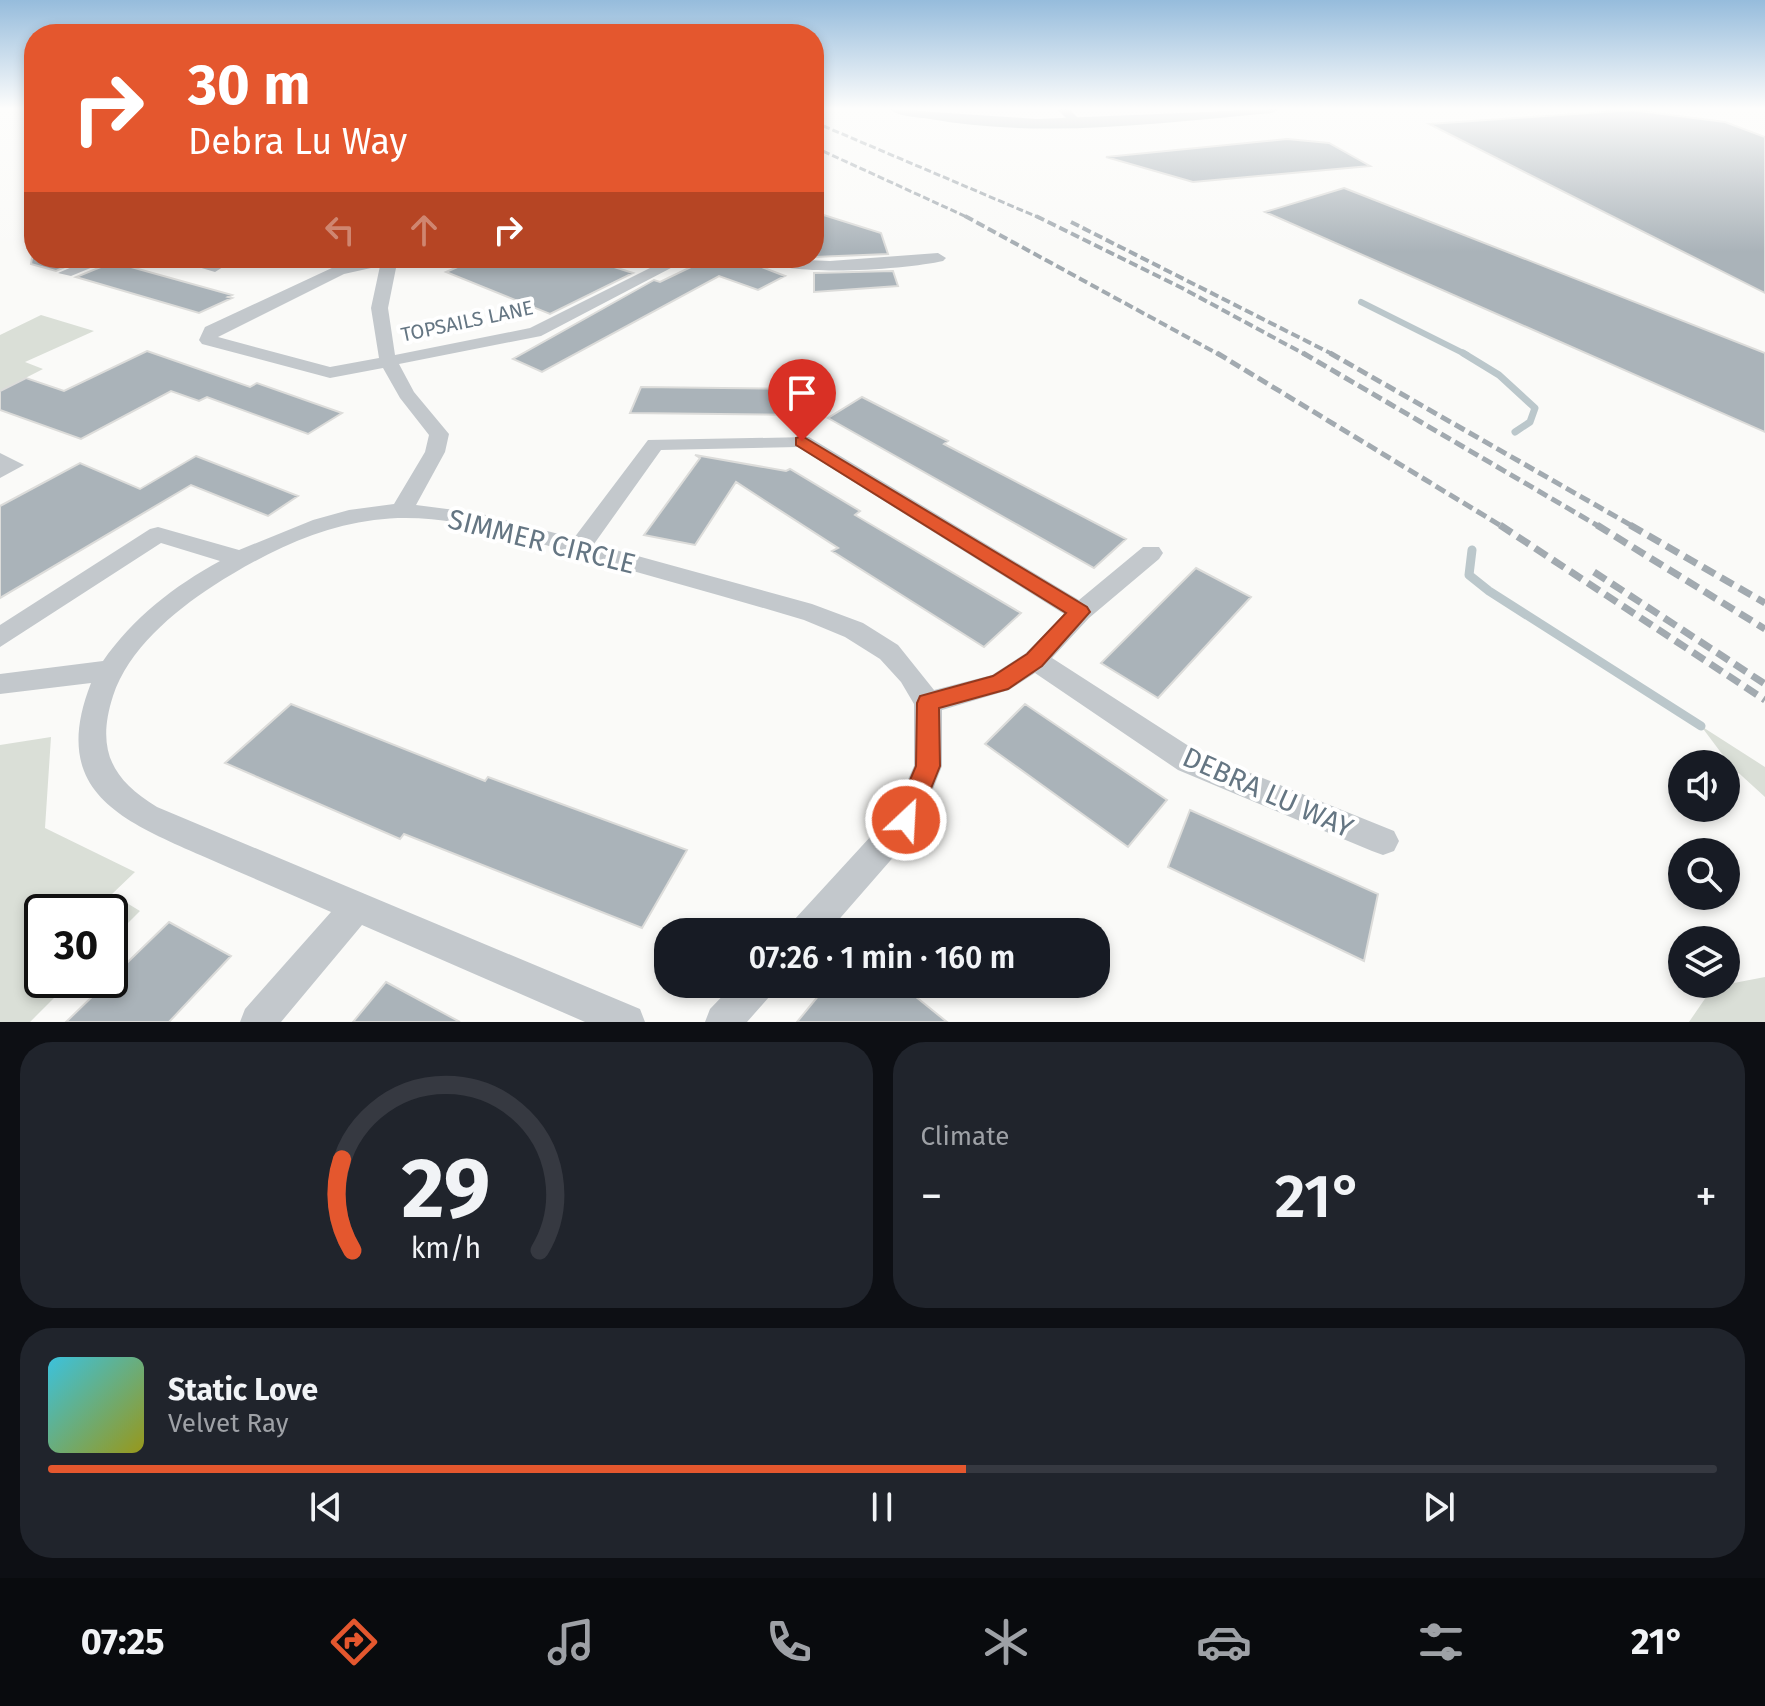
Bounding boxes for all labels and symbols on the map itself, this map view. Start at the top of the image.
street label: TOPSAILS LANE [399,295,535,347]
pin [768,359,836,441]
street label: SIMMER CIRCLE [445,502,639,581]
street label: DEBRA LU WAY [1178,740,1359,845]
position arrow [864,778,948,862]
speed limit sign: 30 [24,894,128,998]

